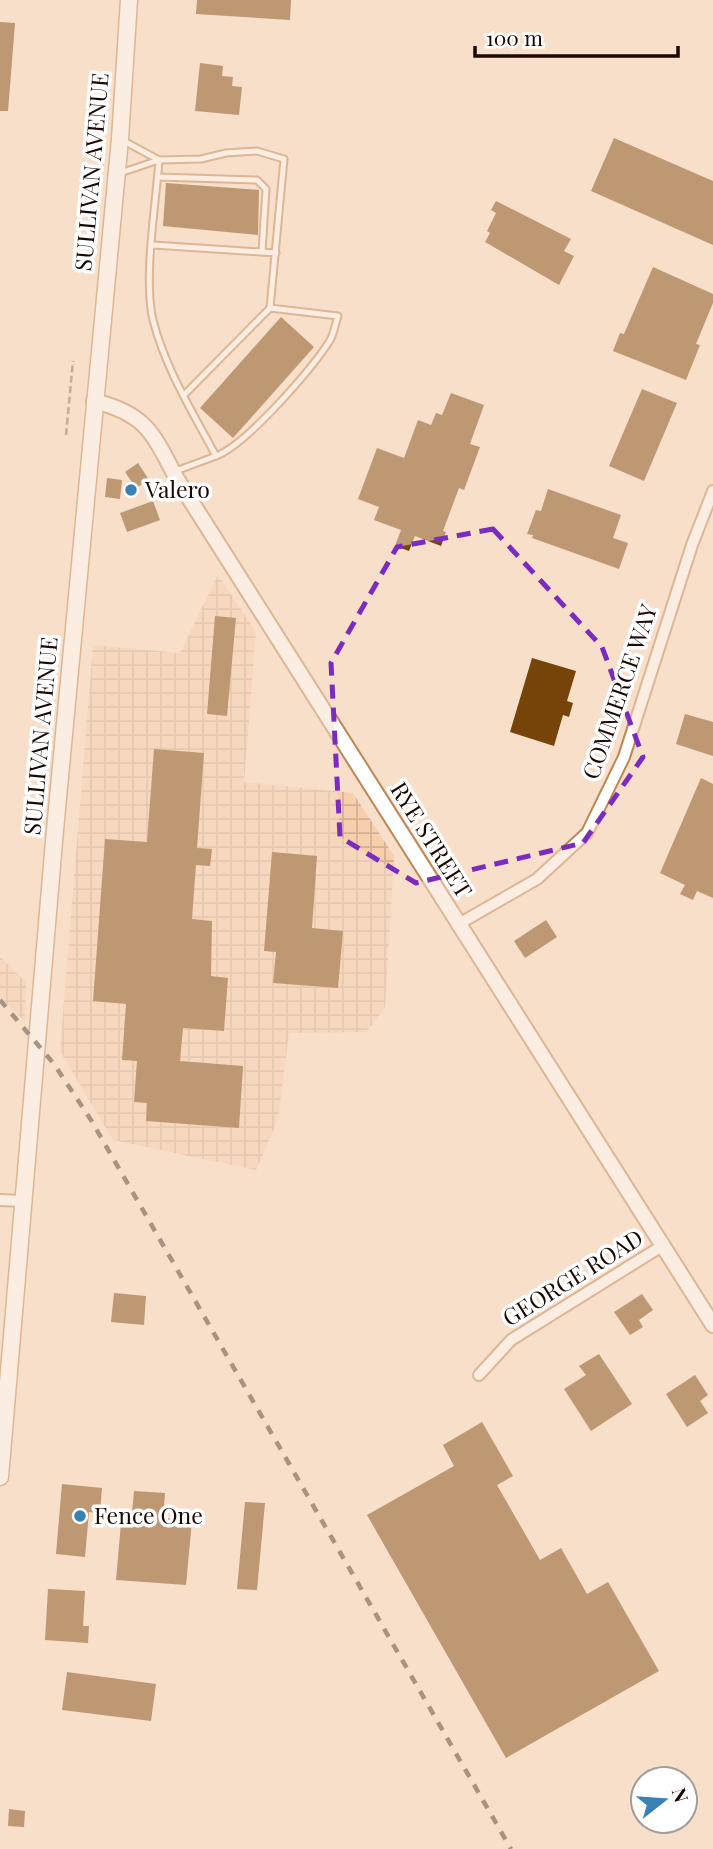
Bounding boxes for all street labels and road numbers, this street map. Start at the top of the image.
street label: SULLIVAN AVENUE [66,71,115,272]
street label: COMMERCE WAY [574,600,663,783]
street label: SULLIVAN AVENUE [15,635,64,836]
street label: RYE STREET [384,775,480,903]
street label: GEORGE ROAD [496,1221,648,1332]

